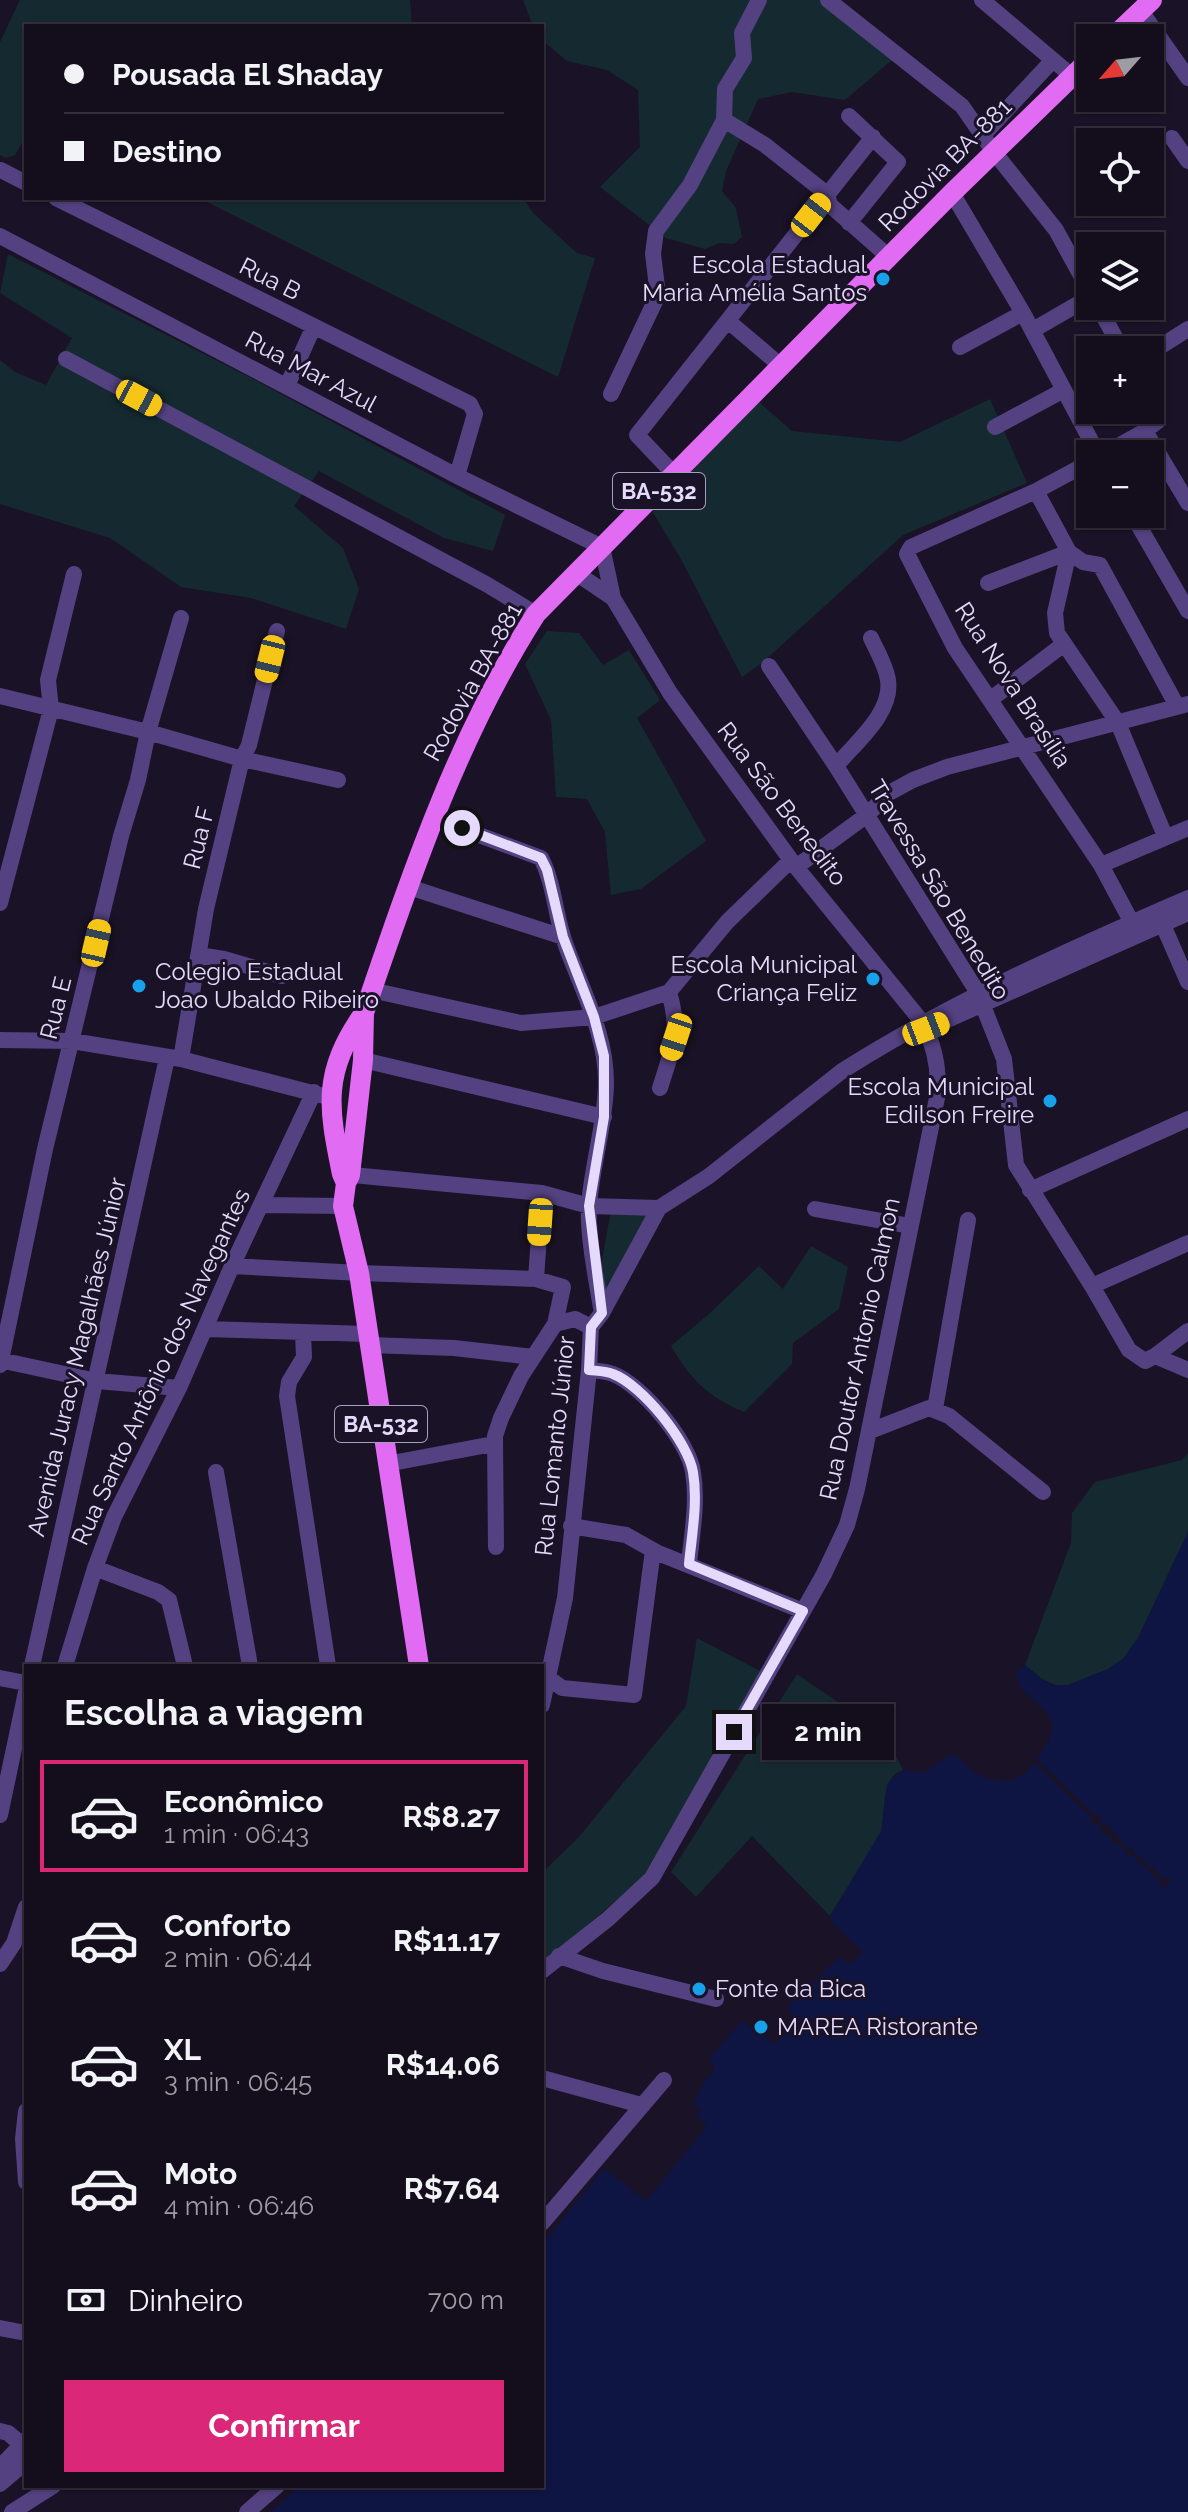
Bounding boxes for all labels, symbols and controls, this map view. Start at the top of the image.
north arrow [1076,24,1164,112]
map controls [1076,24,1164,528]
text: Pousada El Shaday [112,57,383,92]
street label: Rodovia BA-881 [872,92,1017,237]
button: locate [1076,128,1164,216]
text: Destino [112,134,222,169]
car [787,189,835,241]
button: layers [1076,232,1164,320]
place label: Escola Estadual Maria Amélia Santos [642,250,867,307]
street label: Rua B [235,251,306,306]
marker: Escola Estadual Maria Amélia Santos [874,270,892,288]
street label: Rua Mar Azul [240,325,382,419]
button: + [1076,336,1164,424]
car [112,376,166,420]
button: − [1076,440,1164,528]
road number: BA-532 [613,473,705,509]
street label: Rua Nova Brasília [949,596,1078,773]
street label: Rodovia BA-881 [417,598,528,766]
car [253,633,287,685]
street label: Rua São Benedito [711,716,853,891]
street label: Travessa São Benedito [862,775,1016,1005]
street label: Rua F [177,804,220,872]
route start [444,810,480,846]
car [79,917,113,969]
place label: Escola Municipal Criança Feliz [670,950,857,1007]
place label: Colegio Estadual Joao Ubaldo Ribeiro [155,957,379,1014]
marker: Escola Municipal Criança Feliz [864,970,882,988]
street label: Rua E [34,974,77,1042]
marker: Colegio Estadual Joao Ubaldo Ribeiro [130,977,148,995]
car [899,1009,953,1049]
car [657,1010,695,1064]
place label: Escola Municipal Edilson Freire [847,1072,1034,1129]
marker: Escola Municipal Edilson Freire [1041,1092,1059,1110]
street label: Avenida Juracy Magalhães Júnior [21,1174,132,1539]
street label: Rua Santo Antônio dos Navegantes [65,1184,256,1549]
street label: Rua Doutor Antonio Calmon [813,1195,906,1503]
car [526,1197,554,1247]
street label: Rua Lomanto Júnior [529,1334,581,1557]
road number: BA-532 [335,1406,427,1442]
text: Escolha a viagem [64,1691,364,1733]
callout: 2 min [762,1704,894,1760]
route end [716,1714,752,1750]
text: 2 min [794,1717,862,1747]
icon: car [68,1780,140,1852]
text: Econômico [164,1784,324,1819]
text: R$8.27 [402,1799,500,1834]
text: 1 min · 06:43 [164,1819,309,1849]
icon: car [68,1904,140,1976]
text: Conforto [164,1908,291,1943]
text: R$11.17 [393,1923,500,1958]
text: 2 min · 06:44 [164,1943,312,1973]
place label: Fonte da Bica [715,1974,866,2003]
marker: Fonte da Bica [690,1980,708,1998]
place label: MAREA Ristorante [777,2012,978,2041]
marker: MAREA Ristorante [752,2018,770,2036]
icon: car [68,2028,140,2100]
text: XL [164,2032,201,2067]
text: R$14.06 [386,2047,500,2082]
text: 3 min · 06:45 [164,2067,312,2097]
icon: car [68,2152,140,2224]
text: Moto [164,2156,237,2191]
text: R$7.64 [404,2171,500,2206]
text: 4 min · 06:46 [164,2191,314,2221]
icon: cash [64,2278,108,2322]
text: Dinheiro [128,2283,243,2318]
text: 700 m [428,2285,504,2315]
button: Confirmar [64,2380,504,2472]

